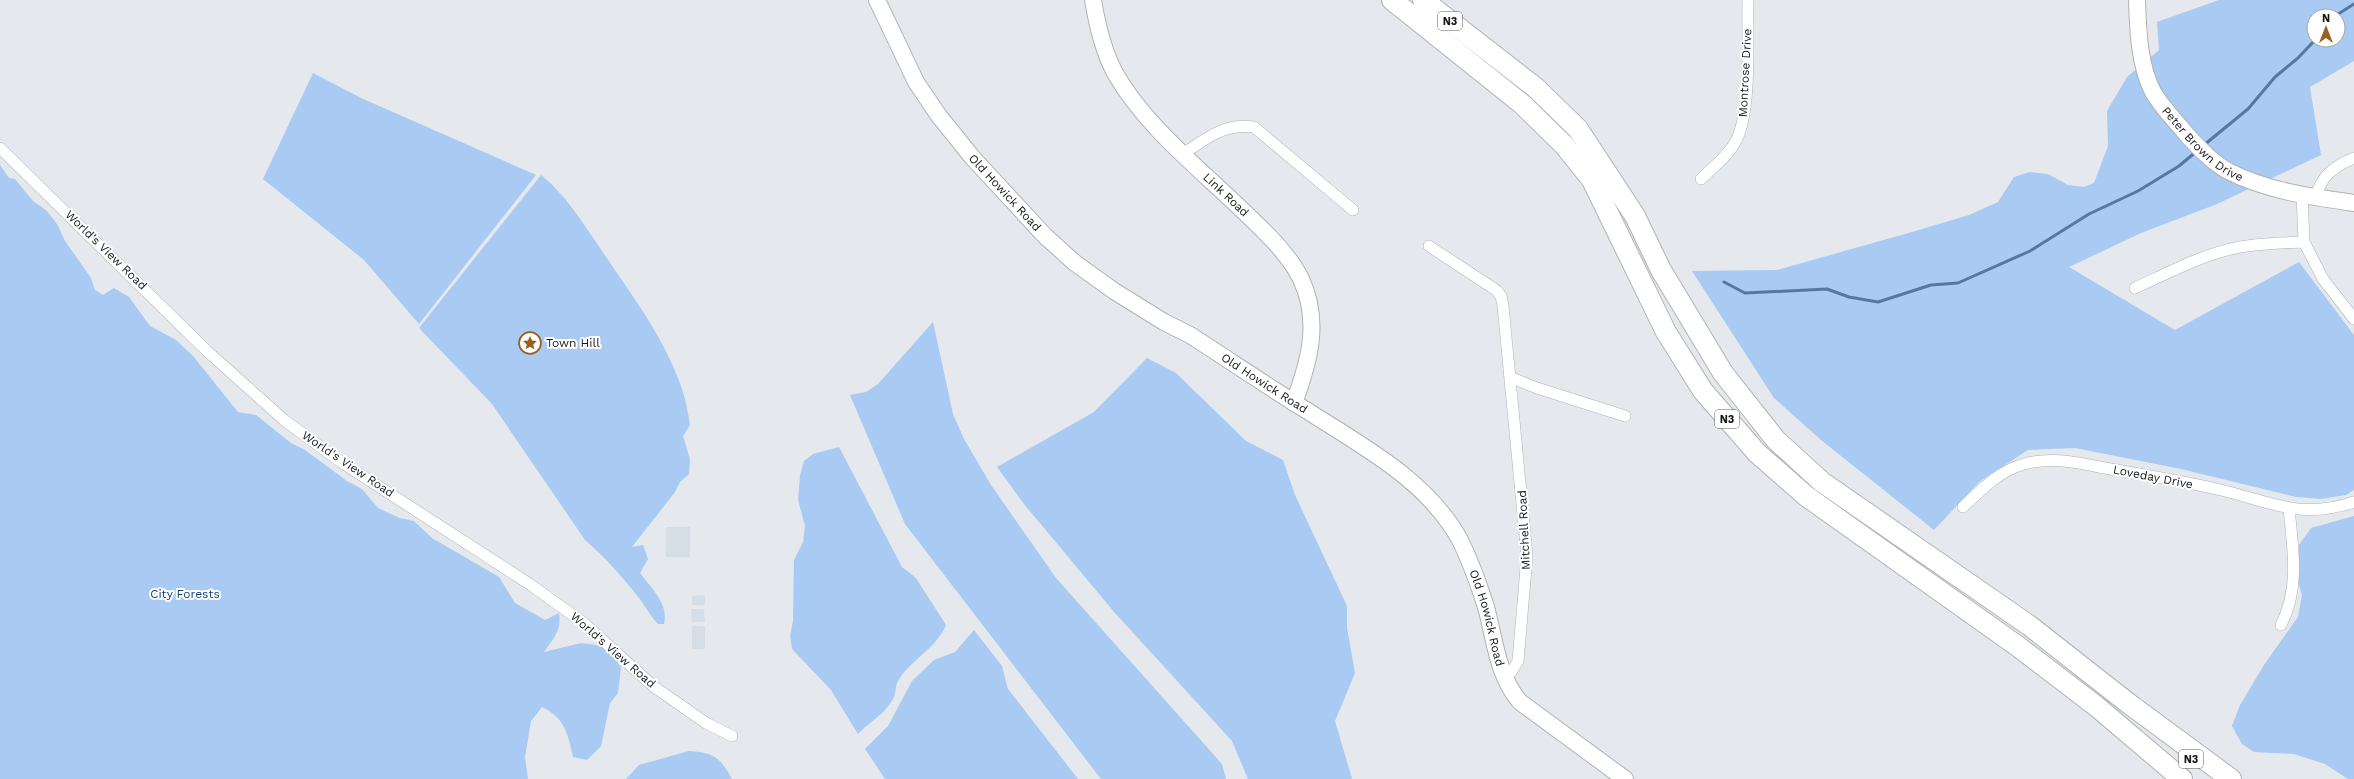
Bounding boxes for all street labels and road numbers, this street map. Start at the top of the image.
road number: N3 [1438,12,1462,30]
street label: Montrose Drive [1736,28,1754,118]
street label: Peter Brown Drive [2159,104,2245,184]
street label: Old Howick Road [966,151,1044,234]
street label: Link Road [1200,170,1252,219]
street label: World's View Road [62,207,150,293]
street label: Old Howick Road [1219,350,1310,416]
road number: N3 [1715,410,1739,428]
street label: World's View Road [299,428,397,500]
street label: Loveday Drive [2112,462,2194,492]
street label: Mitchell Road [1515,490,1533,570]
street label: Old Howick Road [1467,568,1507,668]
street label: World's View Road [568,609,658,691]
road number: N3 [2179,750,2203,768]

